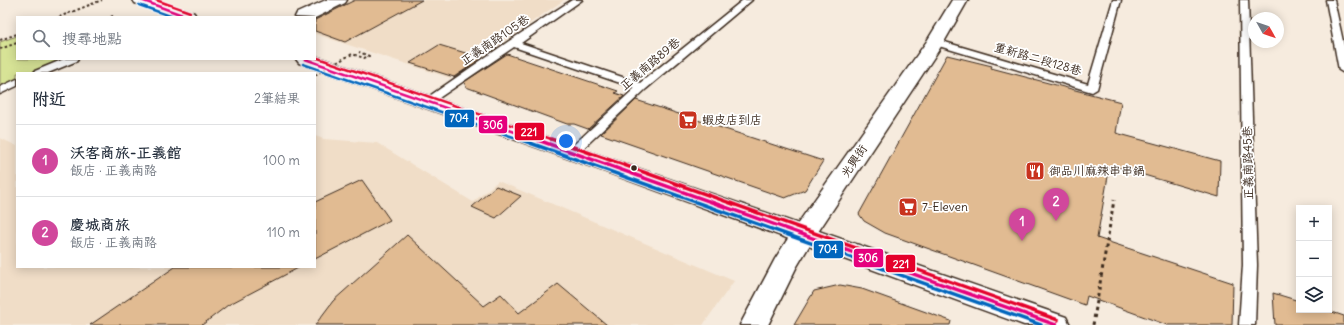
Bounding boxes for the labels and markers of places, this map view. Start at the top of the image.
supermarket icon: 蝦皮店到店 [677,109,699,131]
place label: 蝦皮店到店 [702,112,762,127]
restaurant icon: 御品川麻辣串串鍋 [1024,160,1046,182]
unlabelled marker [629,163,639,173]
place label: 御品川麻辣串串鍋 [1049,163,1145,178]
pin: 2 [1043,188,1069,221]
supermarket icon: 7-Eleven [897,196,919,218]
place label: 7-Eleven [922,199,968,214]
pin: 1 [1009,208,1035,241]

